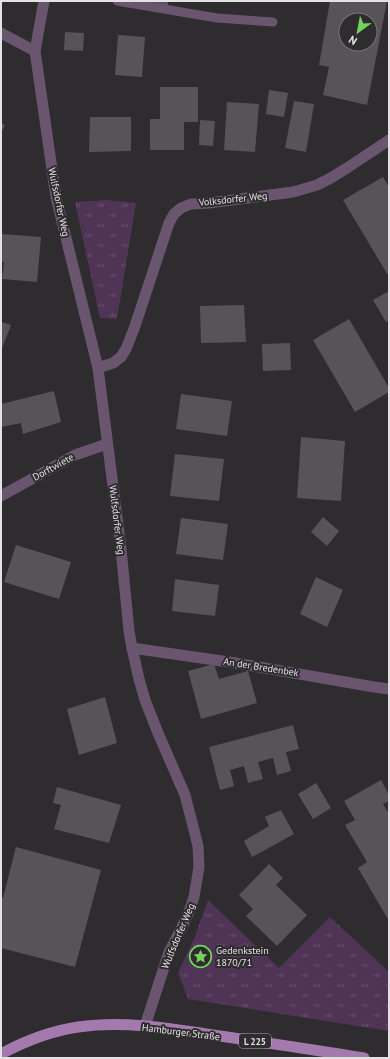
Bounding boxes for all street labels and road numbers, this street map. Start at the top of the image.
street label: Wulfsdorfer Weg [45,166,73,238]
street label: Volksdorfer Weg [197,189,268,209]
street label: Dorftwiete [30,450,76,484]
street label: Wulfsdorfer Weg [106,484,128,556]
street label: An der Bredenbek [222,655,300,679]
street label: Wulfsdorfer Weg [158,901,198,971]
street label: Hamburger Straße [141,1021,221,1043]
road number: L 225 [239,1034,271,1048]

